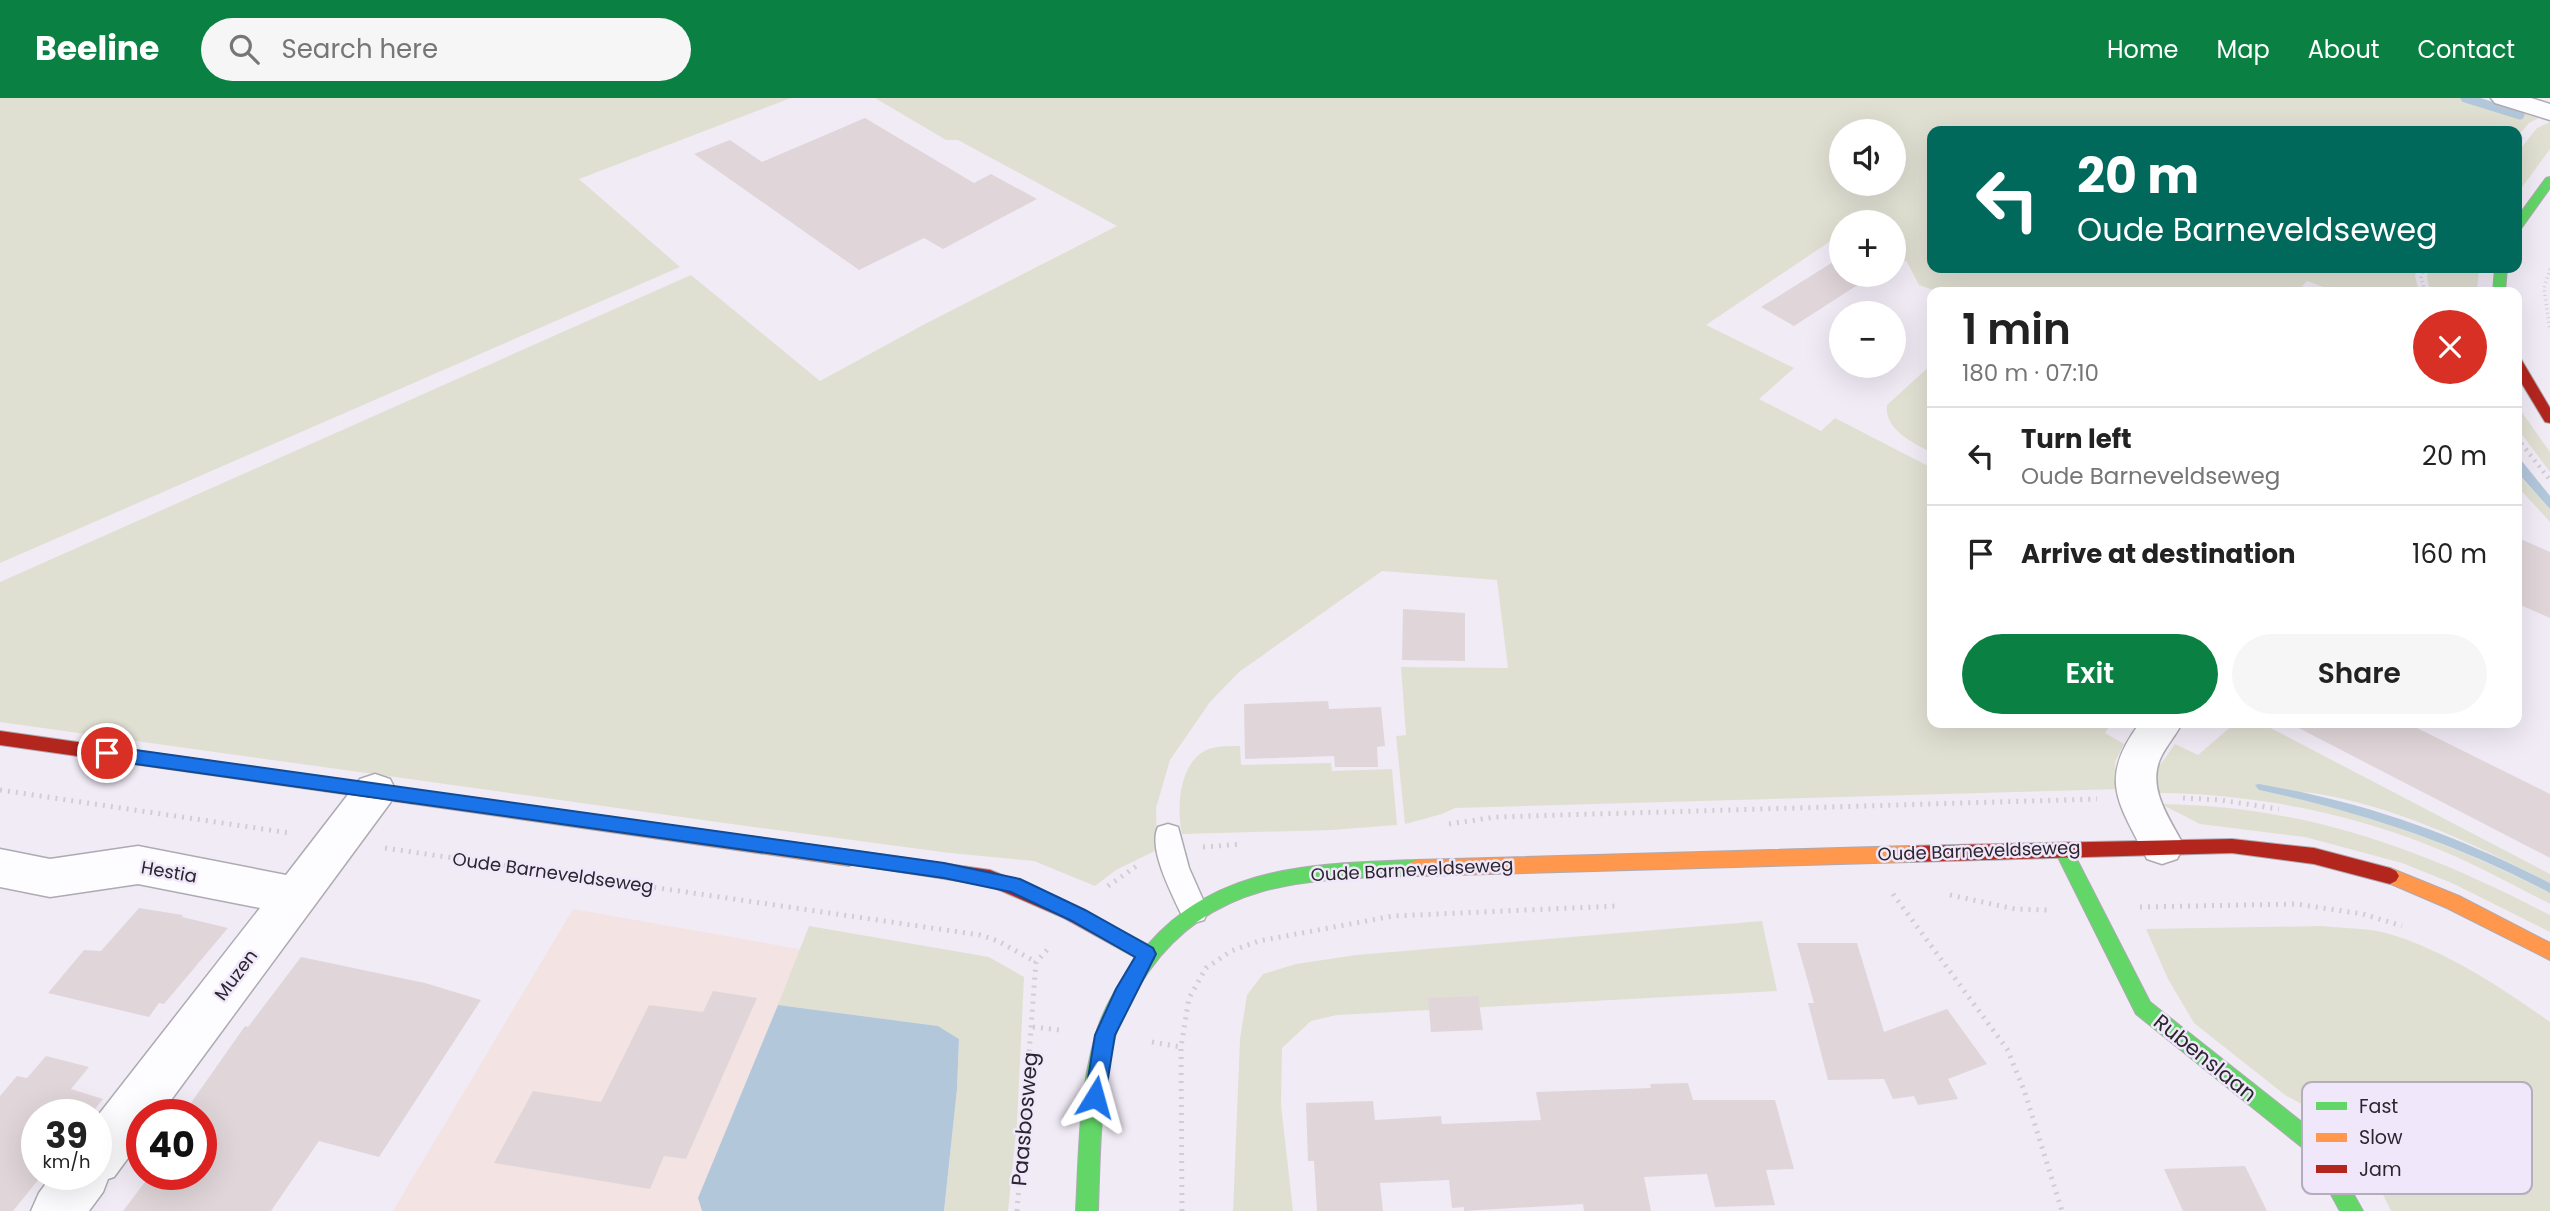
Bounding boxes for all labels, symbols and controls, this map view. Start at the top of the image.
search box [201,18,691,81]
text: Beeline [35,25,159,72]
icon: search [225,30,263,68]
text: Search here [281,31,438,67]
text: Home [2107,33,2179,66]
text: Map [2217,33,2270,66]
text: About [2308,33,2379,66]
text: Contact [2417,33,2515,66]
map controls [1829,119,1906,378]
button: sound [1829,119,1906,196]
text: 20 m [2077,142,2199,210]
icon: left [1962,154,2053,245]
text: Oude Barneveldseweg [2077,207,2438,252]
button: + [1829,210,1906,287]
text: 1 min [1962,300,2071,359]
button: − [1829,301,1906,378]
button: close [2413,310,2487,384]
text: 180 m · 07:10 [1962,357,2099,389]
text: Turn left [2021,421,2132,457]
icon: left [1962,437,2000,475]
text: 20 m [2422,438,2487,474]
text: Oude Barneveldseweg [2021,460,2280,492]
icon: arrive [1962,535,2000,573]
text: Arrive at destination [2021,536,2296,572]
text: 160 m [2412,536,2487,572]
button: Exit [1962,634,2218,714]
button: Share [2232,634,2487,714]
pin [77,723,137,783]
icon: arrive [88,734,126,772]
street label: Oude Barneveldseweg [1877,834,2081,867]
street label: Oude Barneveldseweg [451,846,655,899]
street label: Oude Barneveldseweg [1310,852,1514,887]
street label: Hestia [139,854,199,889]
street label: Muzen [208,944,263,1005]
street label: Rubenslaan [2148,1007,2263,1108]
street label: Paasbosweg [1004,1051,1045,1187]
position arrow [1058,1060,1132,1134]
legend [2302,1082,2532,1194]
text: Fast [2359,1093,2398,1120]
speed limit sign: 40 [126,1099,217,1190]
text: 39 [45,1111,88,1160]
text: Slow [2359,1124,2403,1151]
text: km/h [43,1149,90,1174]
text: Jam [2359,1156,2401,1183]

